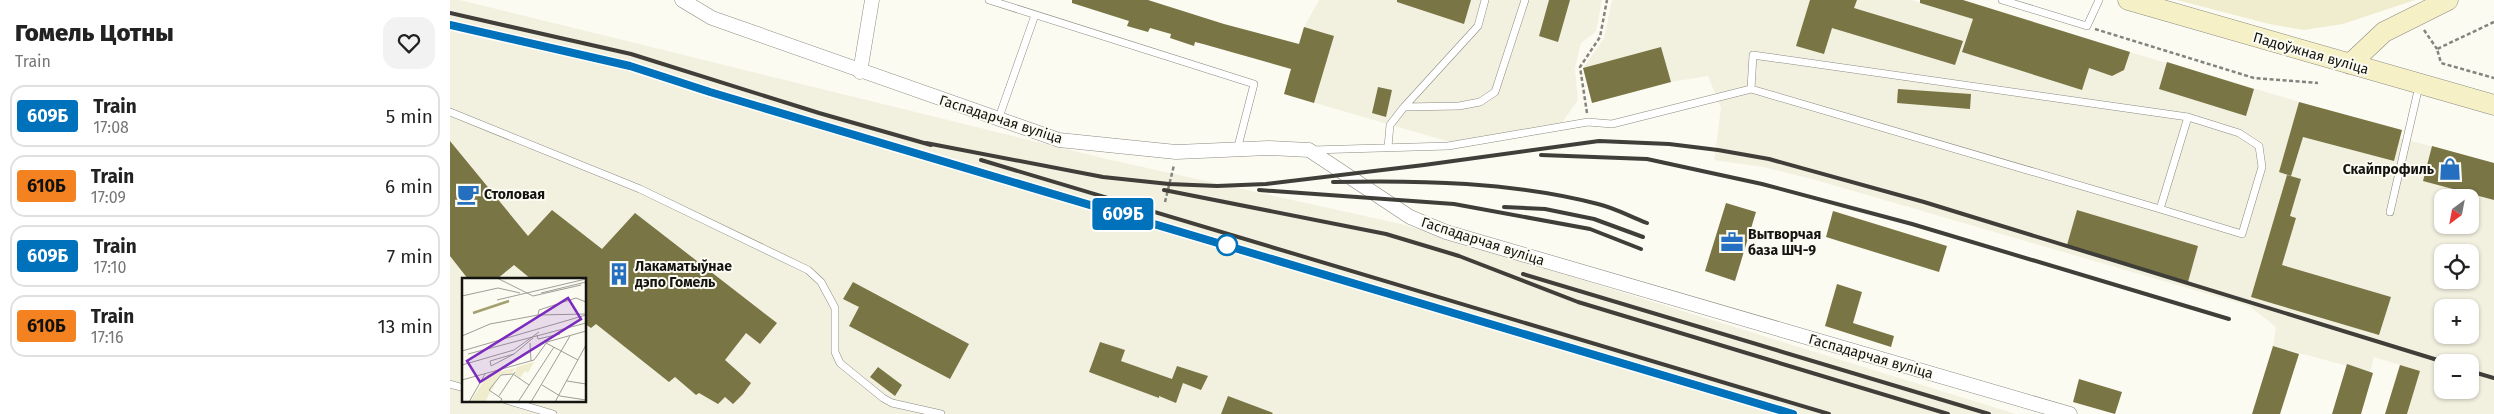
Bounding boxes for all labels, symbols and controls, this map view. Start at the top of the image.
button: heart [383,17,435,69]
text: Гомель Цотны [15,19,174,47]
street label: Падоўжная вуліца [2251,29,2371,78]
text: Train [15,52,51,71]
street label: Гаспадарчая вуліца [937,92,1065,147]
text: Train [93,95,137,118]
text: 609Б [27,105,68,127]
text: 5 min [386,105,433,128]
text: 17:08 [93,118,129,137]
shop icon: Скайпрофиль [2437,156,2463,182]
place label: Скайпрофиль [2343,161,2435,178]
text: Train [91,165,134,188]
text: 610Б [27,175,66,197]
text: 6 min [385,175,433,198]
cafe icon: Столовая [455,181,481,207]
place label: Столовая [484,186,545,203]
text: 17:09 [91,188,126,207]
north arrow [2434,189,2479,234]
map controls [2434,189,2479,399]
line badge: 609Б [1088,198,1158,230]
text: 609Б [1102,203,1144,225]
street label: Гаспадарчая вуліца [1419,214,1547,269]
place label: Вытворчая база ШЧ-9 [1748,226,1821,259]
office icon: Вытворчая база ШЧ-9 [1719,229,1745,255]
unlabelled marker [1216,234,1238,256]
text: Train [93,235,137,258]
button: locate [2434,244,2479,289]
text: 609Б [27,245,68,267]
text: 7 min [387,245,433,268]
text: 17:10 [93,258,126,277]
place label: Лакаматыўнае дэпо Гомель [635,258,732,291]
building icon: Лакаматыўнае дэпо Гомель [606,261,632,287]
inset map [462,278,586,402]
button: + [2434,299,2479,344]
text: Train [91,305,134,328]
text: 610Б [27,315,66,337]
text: 13 min [377,315,433,338]
text: 17:16 [91,328,123,347]
street label: Гаспадарчая вуліца [1807,331,1935,382]
button: − [2434,354,2479,399]

